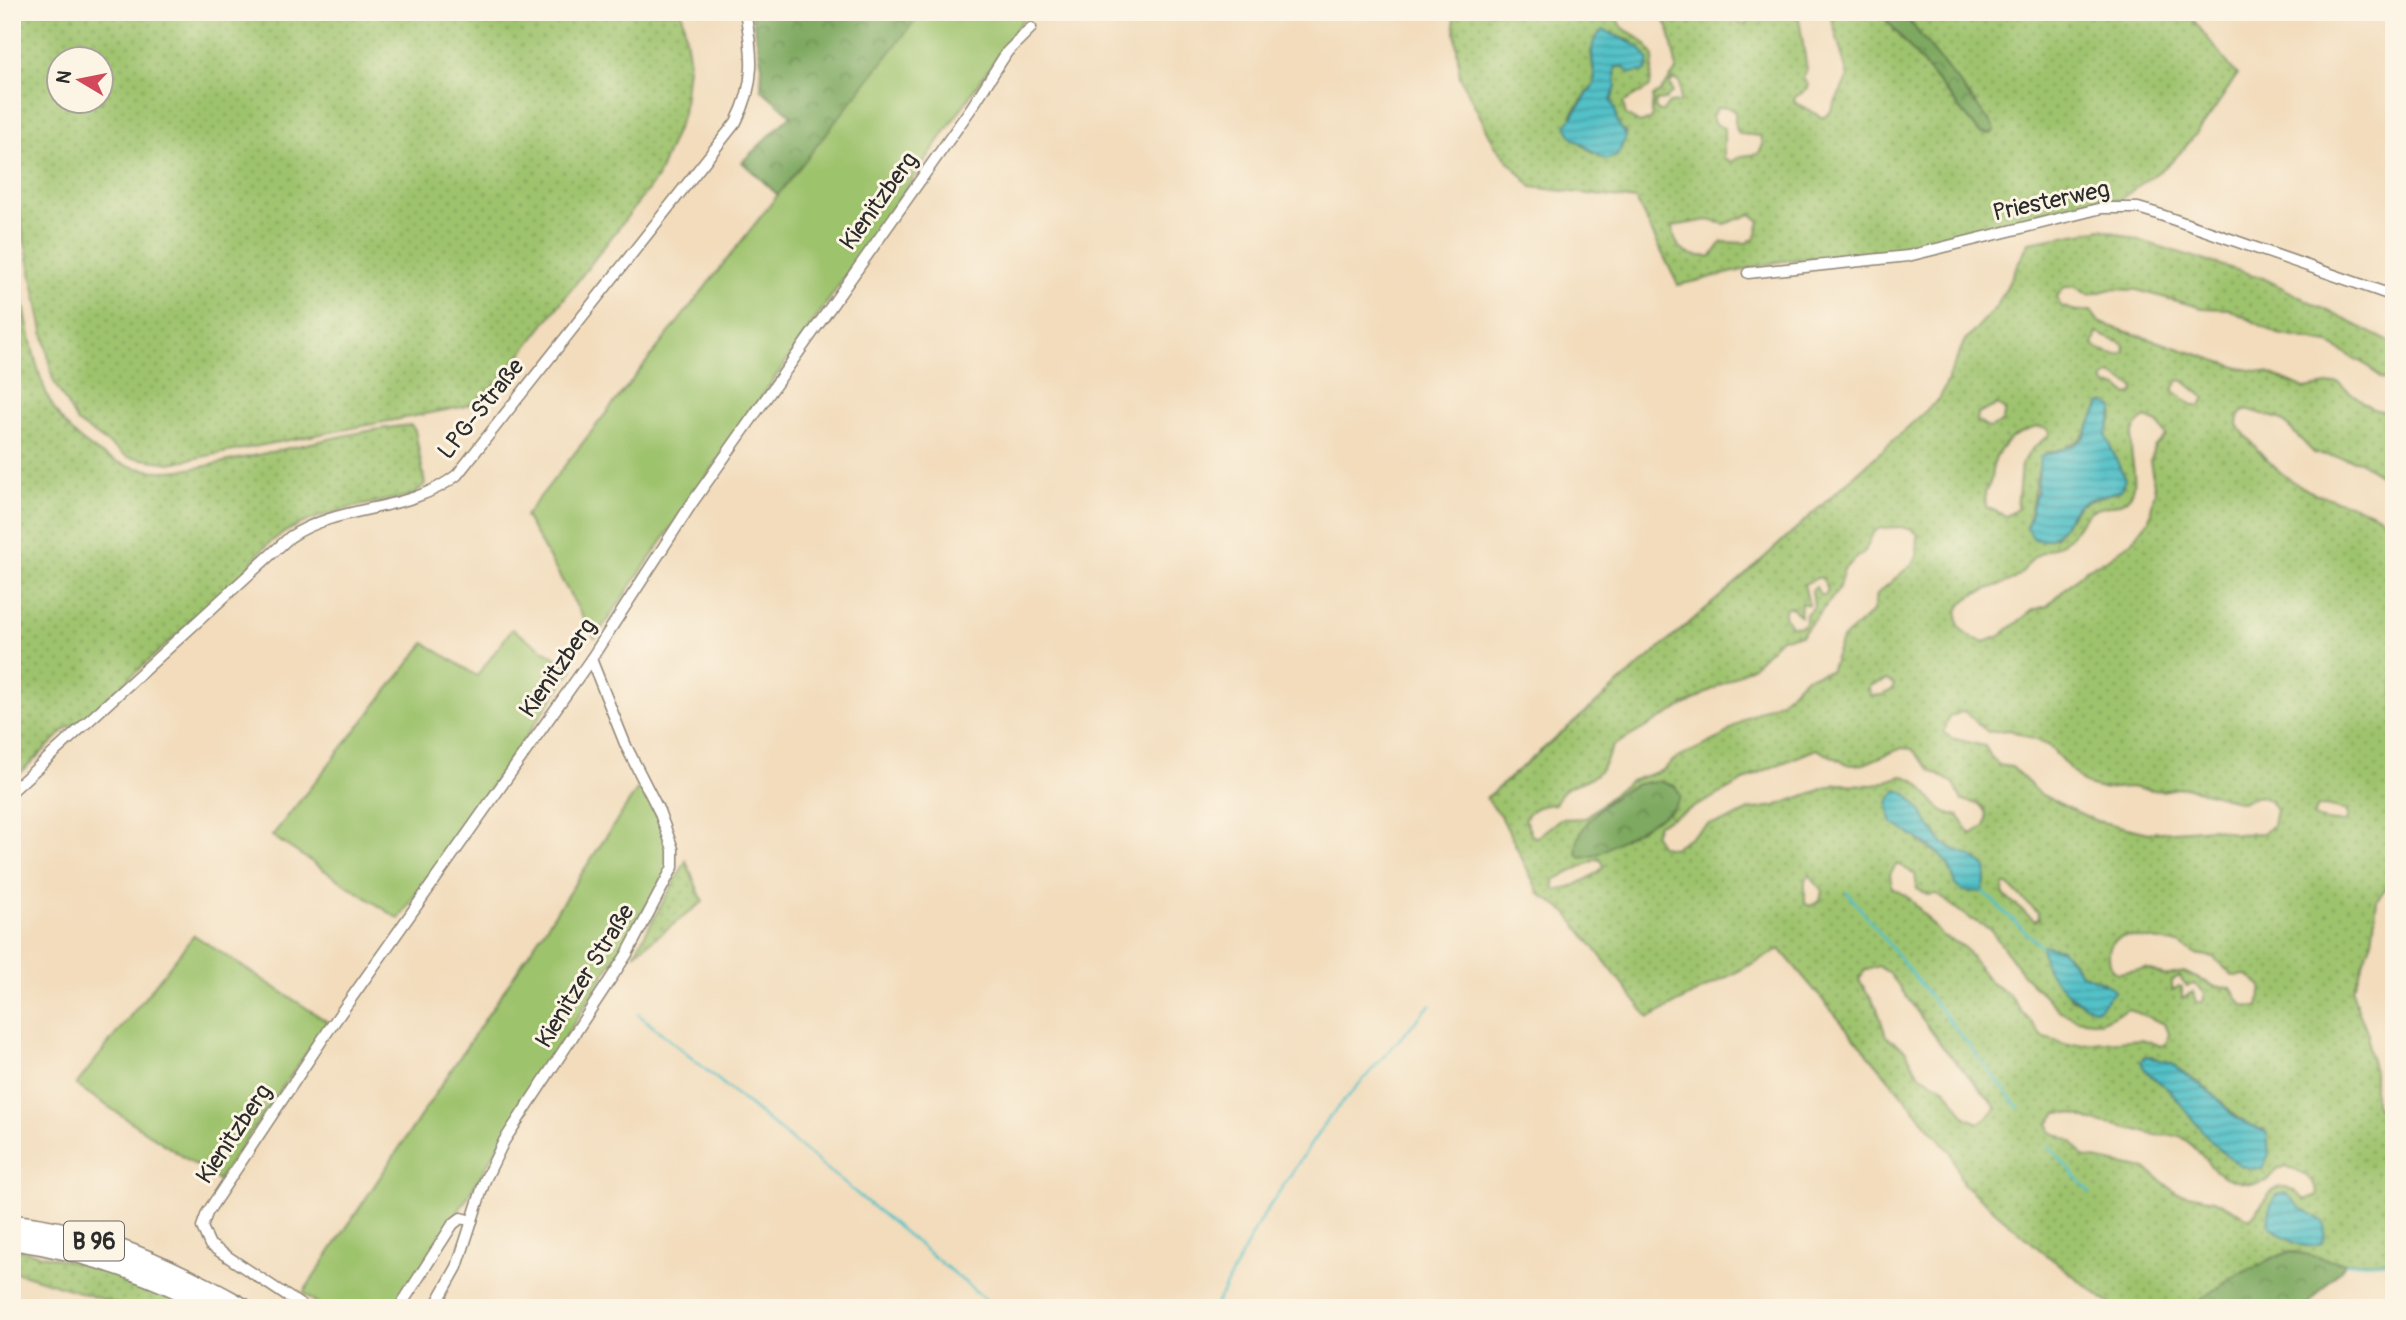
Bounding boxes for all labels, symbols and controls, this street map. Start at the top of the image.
north arrow [46,46,116,116]
text: N [51,69,77,86]
street label: Kienitzberg [834,146,924,256]
street label: Priesterweg [1990,175,2112,227]
street label: LPG-Straße [432,353,531,465]
street label: Kienitzberg [513,613,603,723]
street label: Kienitzer Straße [529,899,641,1053]
street label: Kienitzberg [190,1078,278,1190]
road number: B 96 [64,1222,124,1260]

